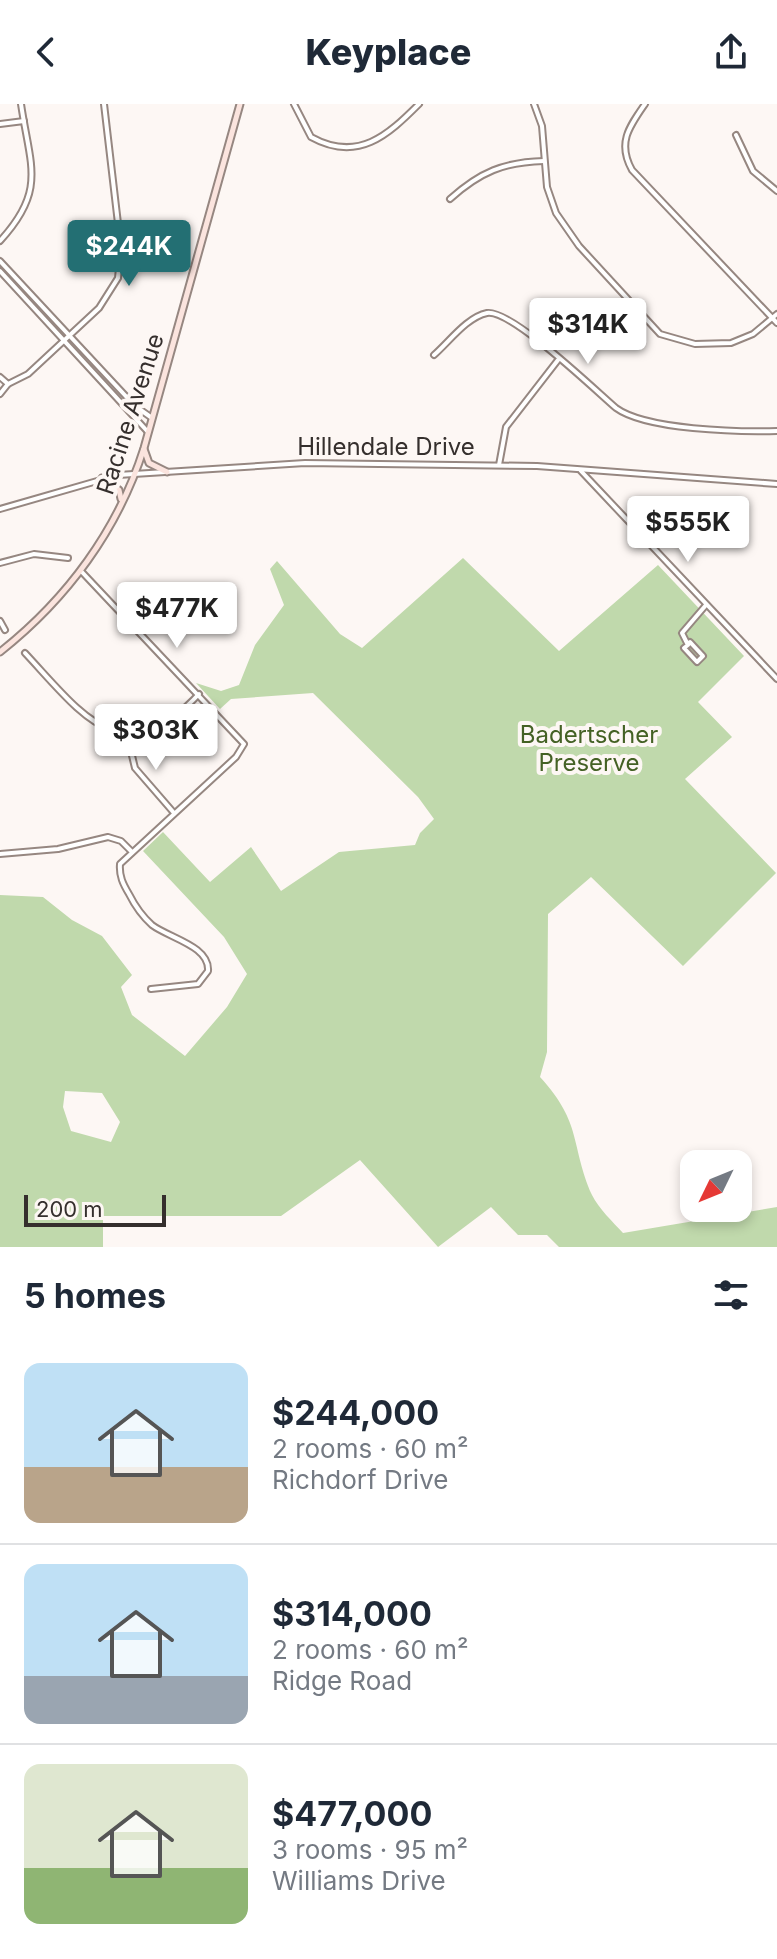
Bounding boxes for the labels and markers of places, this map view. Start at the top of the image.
pin: $244K [73,220,185,288]
pin: $314K [532,298,644,366]
pin: $555K [632,496,744,564]
pin: $477K [121,582,233,650]
pin: $303K [100,704,212,772]

